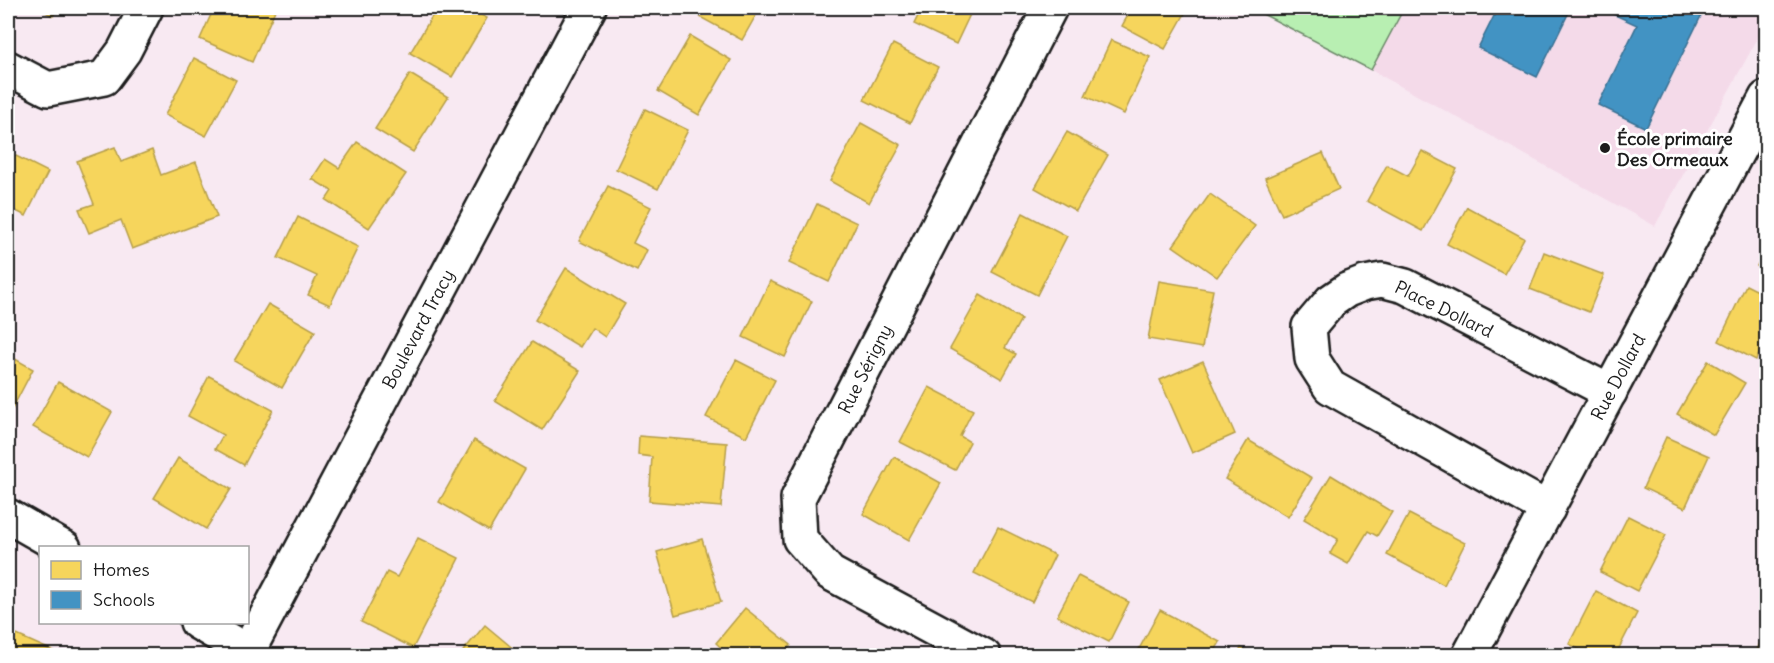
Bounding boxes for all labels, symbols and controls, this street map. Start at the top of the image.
place label: École primaire Des Ormeaux [1617,127,1733,171]
marker: École primaire Des Ormeaux [1598,141,1612,155]
street label: Boulevard Tracy [377,265,459,393]
street label: Place Dollard [1391,275,1497,343]
street label: Rue Sérigny [833,320,897,418]
street label: Rue Dollard [1586,329,1651,424]
legend [39,546,249,624]
text: Homes [93,558,150,581]
text: Schools [93,588,155,611]

